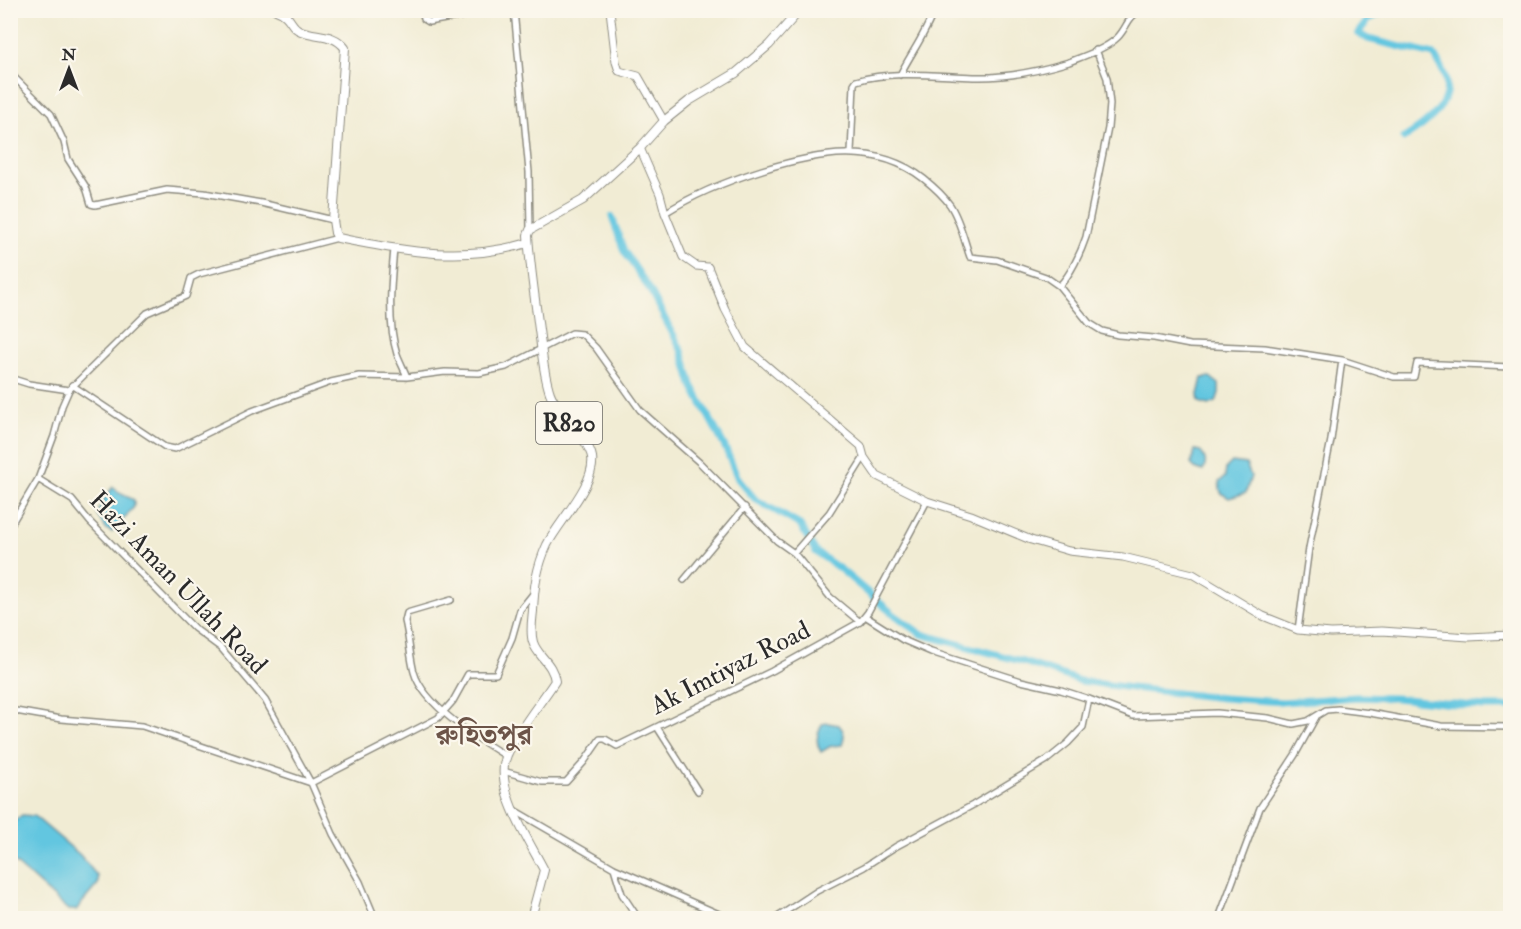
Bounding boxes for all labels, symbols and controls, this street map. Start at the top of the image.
north arrow [39,39,99,99]
text: N [61,45,77,65]
road number: R820 [536,402,602,444]
street label: Hazi Aman Ullah Road [83,484,274,681]
street label: Ak Imtiyaz Road [645,614,816,722]
district label: রুহিতপুর [435,717,534,753]

